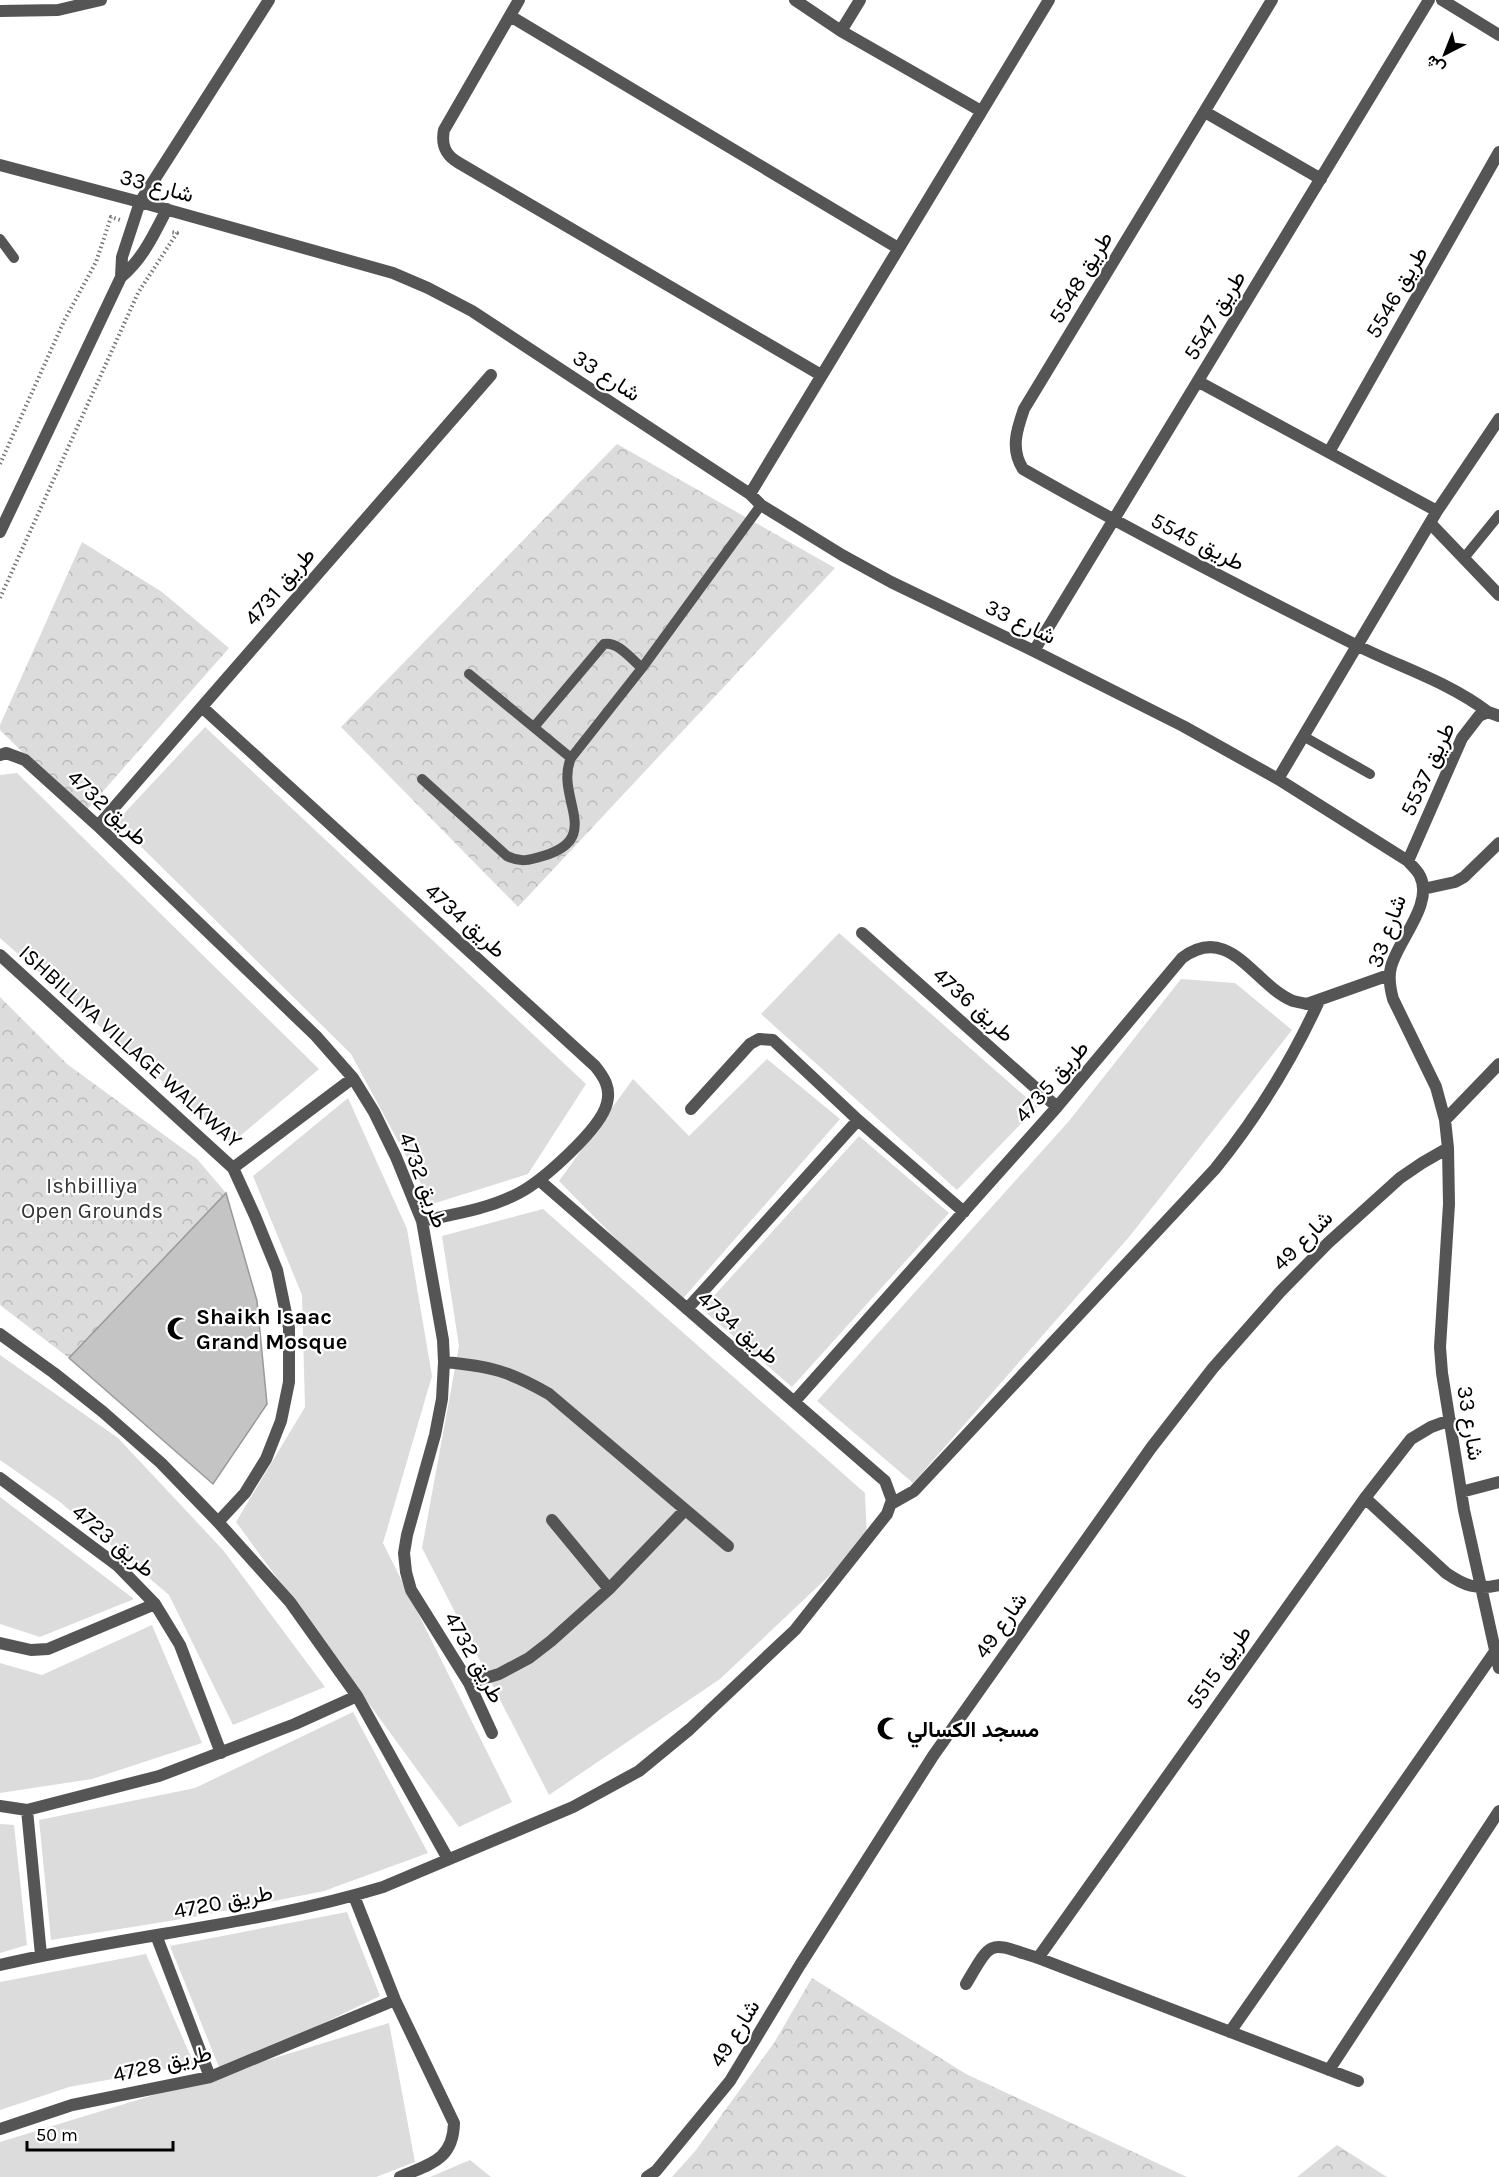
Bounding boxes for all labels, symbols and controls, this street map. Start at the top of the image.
north arrow [1415,24,1475,84]
text: ش [1422,51,1449,78]
street label: شارع 33 [117,164,197,209]
street label: طريق 5548 [1043,227,1118,328]
street label: طريق 5546 [1360,242,1434,343]
street label: طريق 5547 [1178,266,1252,365]
street label: شارع 33 [567,344,645,408]
street label: طريق 5545 [1146,507,1249,576]
street label: طريق 4731 [239,542,321,631]
street label: شارع 33 [981,594,1060,651]
street label: طريق 5537 [1395,719,1461,820]
street label: طريق 4732 [62,764,153,851]
street label: طريق 4734 [420,878,511,964]
street label: شارع 33 [1362,891,1413,972]
street label: ISHBILLIYA VILLAGE WALKWAY [14,940,247,1154]
street label: طريق 4736 [927,962,1019,1048]
street label: طريق 4735 [1009,1035,1094,1128]
street label: طريق 4732 [393,1129,453,1232]
park label: Ishbilliya Open Grounds [21,1173,163,1224]
street label: شارع 49 [1267,1205,1339,1277]
street label: طريق 4734 [692,1285,785,1370]
place label: Shaikh Isaac Grand Mosque [196,1304,347,1355]
mosque icon: Shaikh Isaac Grand Mosque [165,1316,191,1342]
street label: شارع 33 [1450,1384,1489,1463]
street label: طريق 4723 [67,1499,160,1583]
street label: شارع 49 [969,1588,1034,1664]
street label: طريق 4732 [438,1607,510,1708]
street label: طريق 5515 [1181,1621,1257,1715]
mosque icon: مسجد الكسالي [876,1716,902,1742]
place label: مسجد الكسالي [907,1717,1039,1748]
street label: طريق 4720 [171,1880,275,1924]
street label: شارع 49 [704,1995,766,2073]
street label: طريق 4728 [110,2040,214,2088]
scale bar [27,2114,172,2152]
text: 50 m [36,2124,78,2146]

